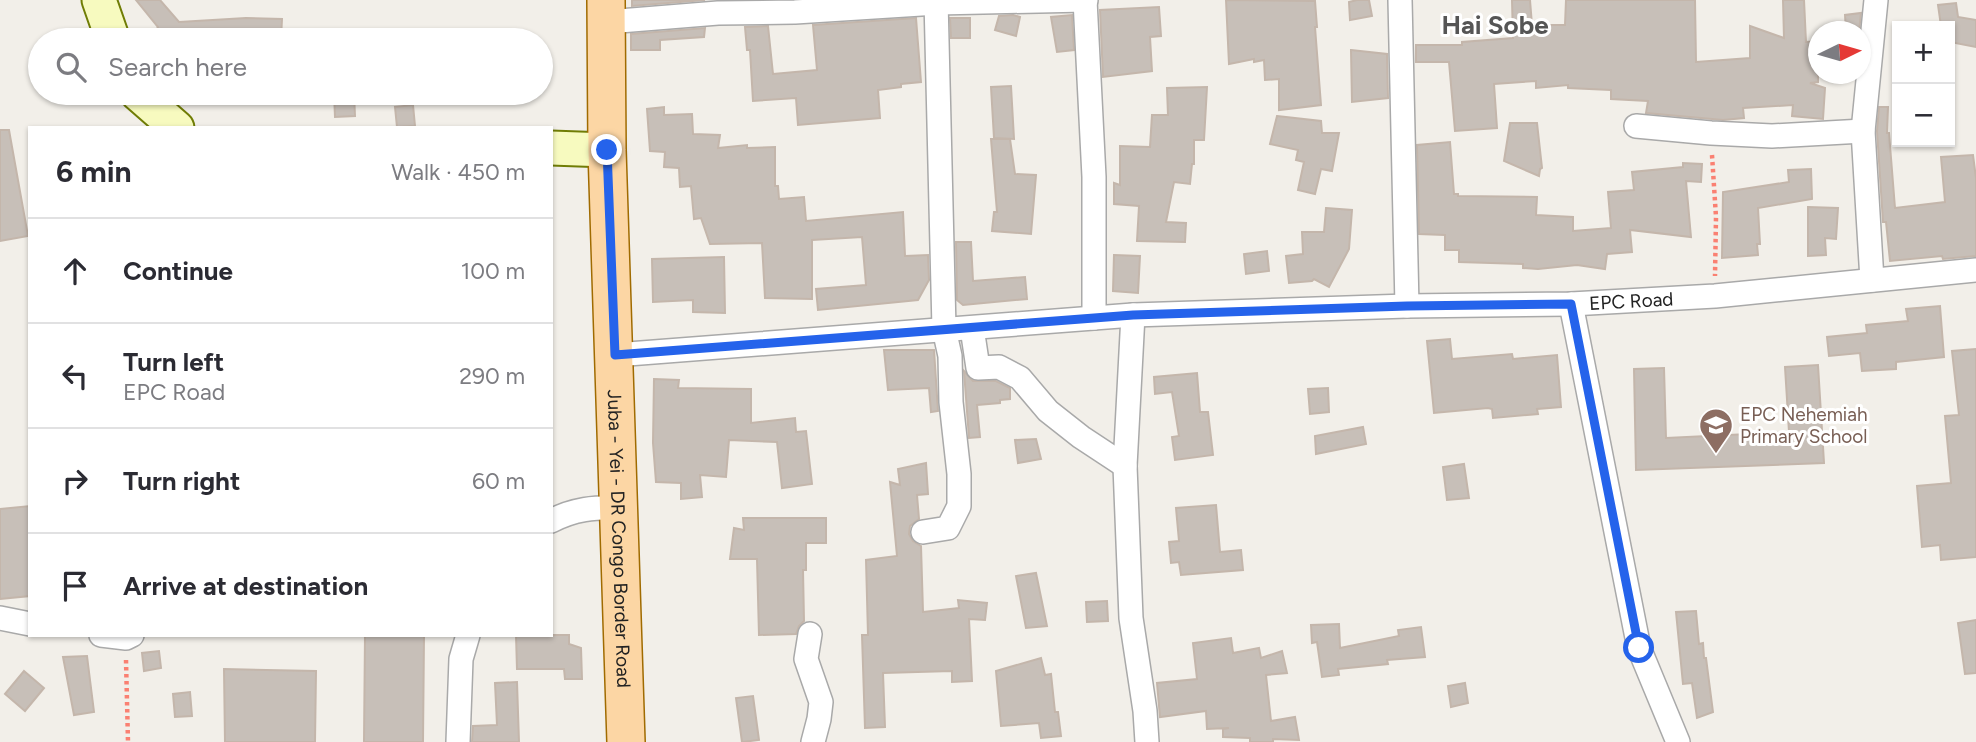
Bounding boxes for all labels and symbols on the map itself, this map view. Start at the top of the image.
district label: Hai Sobe [1441,9,1549,41]
north arrow [1808,21,1871,84]
route end [591,134,622,165]
street label: EPC Road [1588,287,1674,314]
street label: Juba - Yei - DR Congo Border Road [603,389,636,688]
place label: EPC Nehemiah Primary School [1740,403,1868,448]
school or university icon: EPC Nehemiah Primary School [1697,406,1735,455]
route start [1623,632,1654,663]

